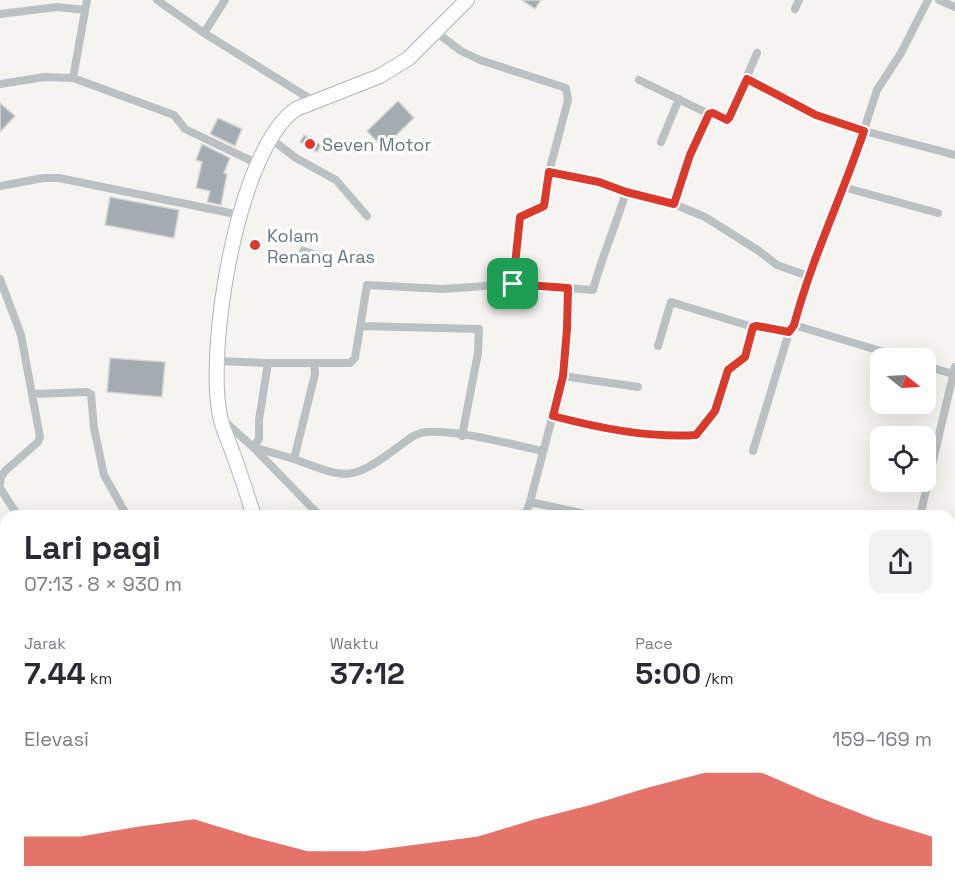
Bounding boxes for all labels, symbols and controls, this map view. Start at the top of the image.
place label: Seven Motor [322,133,431,156]
marker: Seven Motor [303,137,317,151]
place label: Kolam Renang Aras [267,224,375,268]
marker: Kolam Renang Aras [248,238,262,252]
pin [487,258,538,309]
icon: arrive [496,267,529,300]
north arrow [870,348,936,414]
map controls [870,348,936,492]
button: locate [870,426,936,492]
text: Lari pagi [24,527,161,569]
button: share [869,530,932,593]
text: 07:13 · 8 × 930 m [24,571,182,597]
text: Jarak [24,633,66,654]
text: Waktu [330,633,378,654]
text: Pace [635,633,673,654]
text: 7.44 [24,654,86,693]
text: 37:12 [330,654,405,693]
text: 5:00 [635,654,701,693]
text: km [86,668,112,689]
text: /km [701,668,734,689]
text: Elevasi [24,726,89,752]
text: 159–169 m [832,726,932,752]

